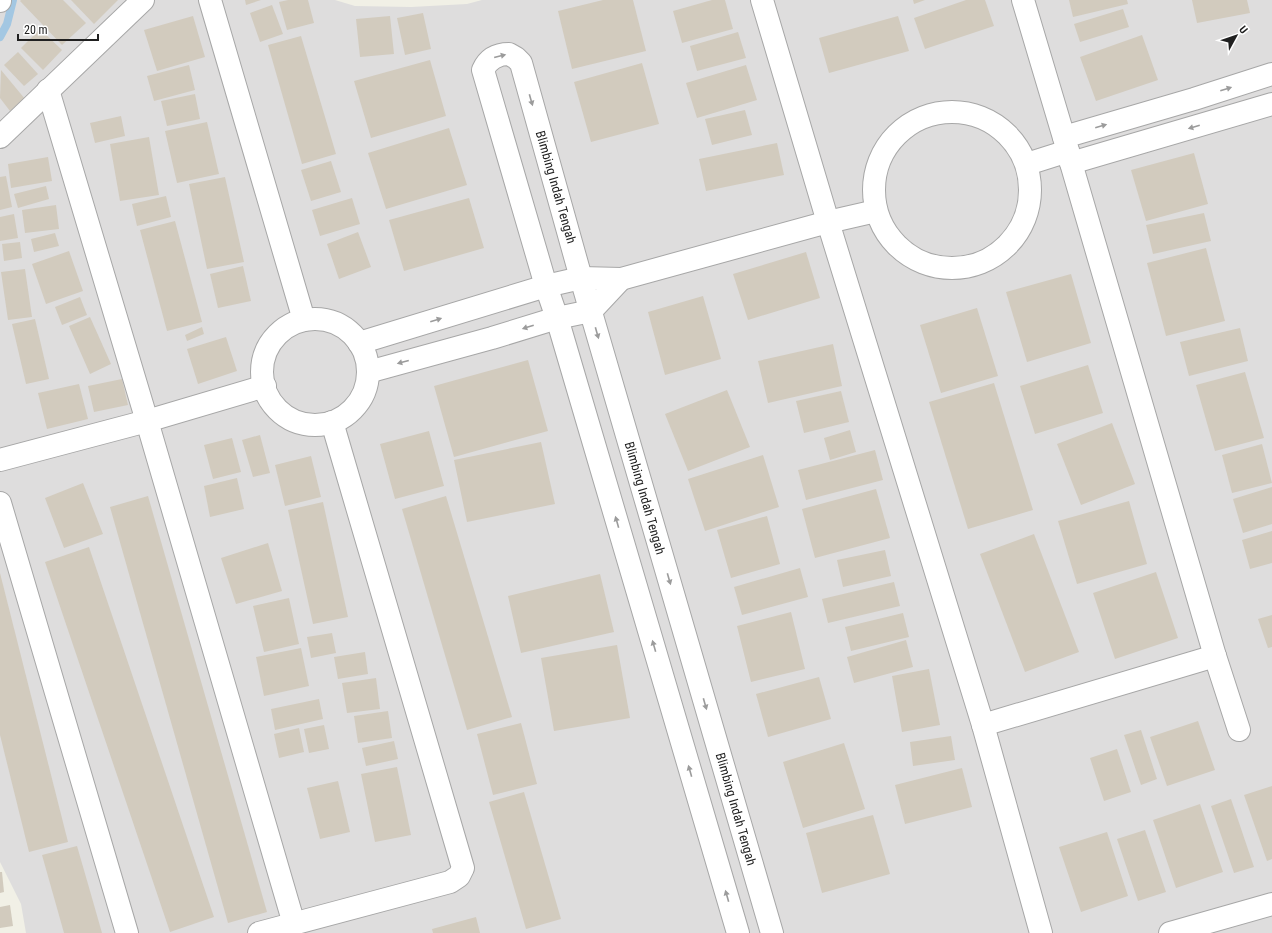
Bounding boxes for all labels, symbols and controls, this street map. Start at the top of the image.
scale bar [18,16,98,42]
north arrow [1216,16,1256,56]
text: 20 m [24,23,48,37]
text: U [1236,23,1250,36]
one-way arrow [494,53,506,59]
one-way arrow [1220,86,1232,92]
one-way arrow [528,95,534,107]
one-way arrow [1096,123,1108,129]
one-way arrow [1188,124,1200,130]
street label: Blimbing Indah Tengah [533,129,579,245]
one-way arrow [431,317,443,323]
one-way arrow [522,324,534,330]
one-way arrow [595,327,601,339]
one-way arrow [397,359,409,365]
street label: Blimbing Indah Tengah [622,440,668,556]
one-way arrow [614,515,620,527]
one-way arrow [666,573,672,585]
one-way arrow [651,640,657,652]
one-way arrow [702,698,708,710]
street label: Blimbing Indah Tengah [713,751,759,867]
one-way arrow [687,765,693,777]
one-way arrow [724,889,730,901]

